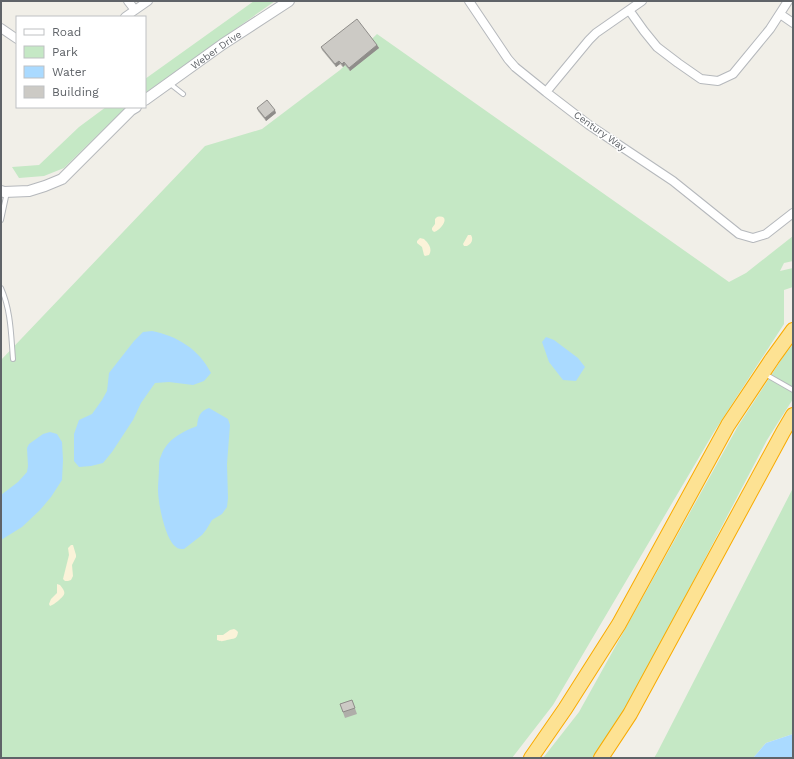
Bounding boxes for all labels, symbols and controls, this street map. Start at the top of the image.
legend [16,16,146,108]
text: Road [52,25,81,39]
street label: Weber Drive [188,28,243,71]
text: Park [52,45,78,59]
text: Water [52,65,87,79]
text: Building [52,85,99,99]
street label: Century Way [572,109,629,153]

